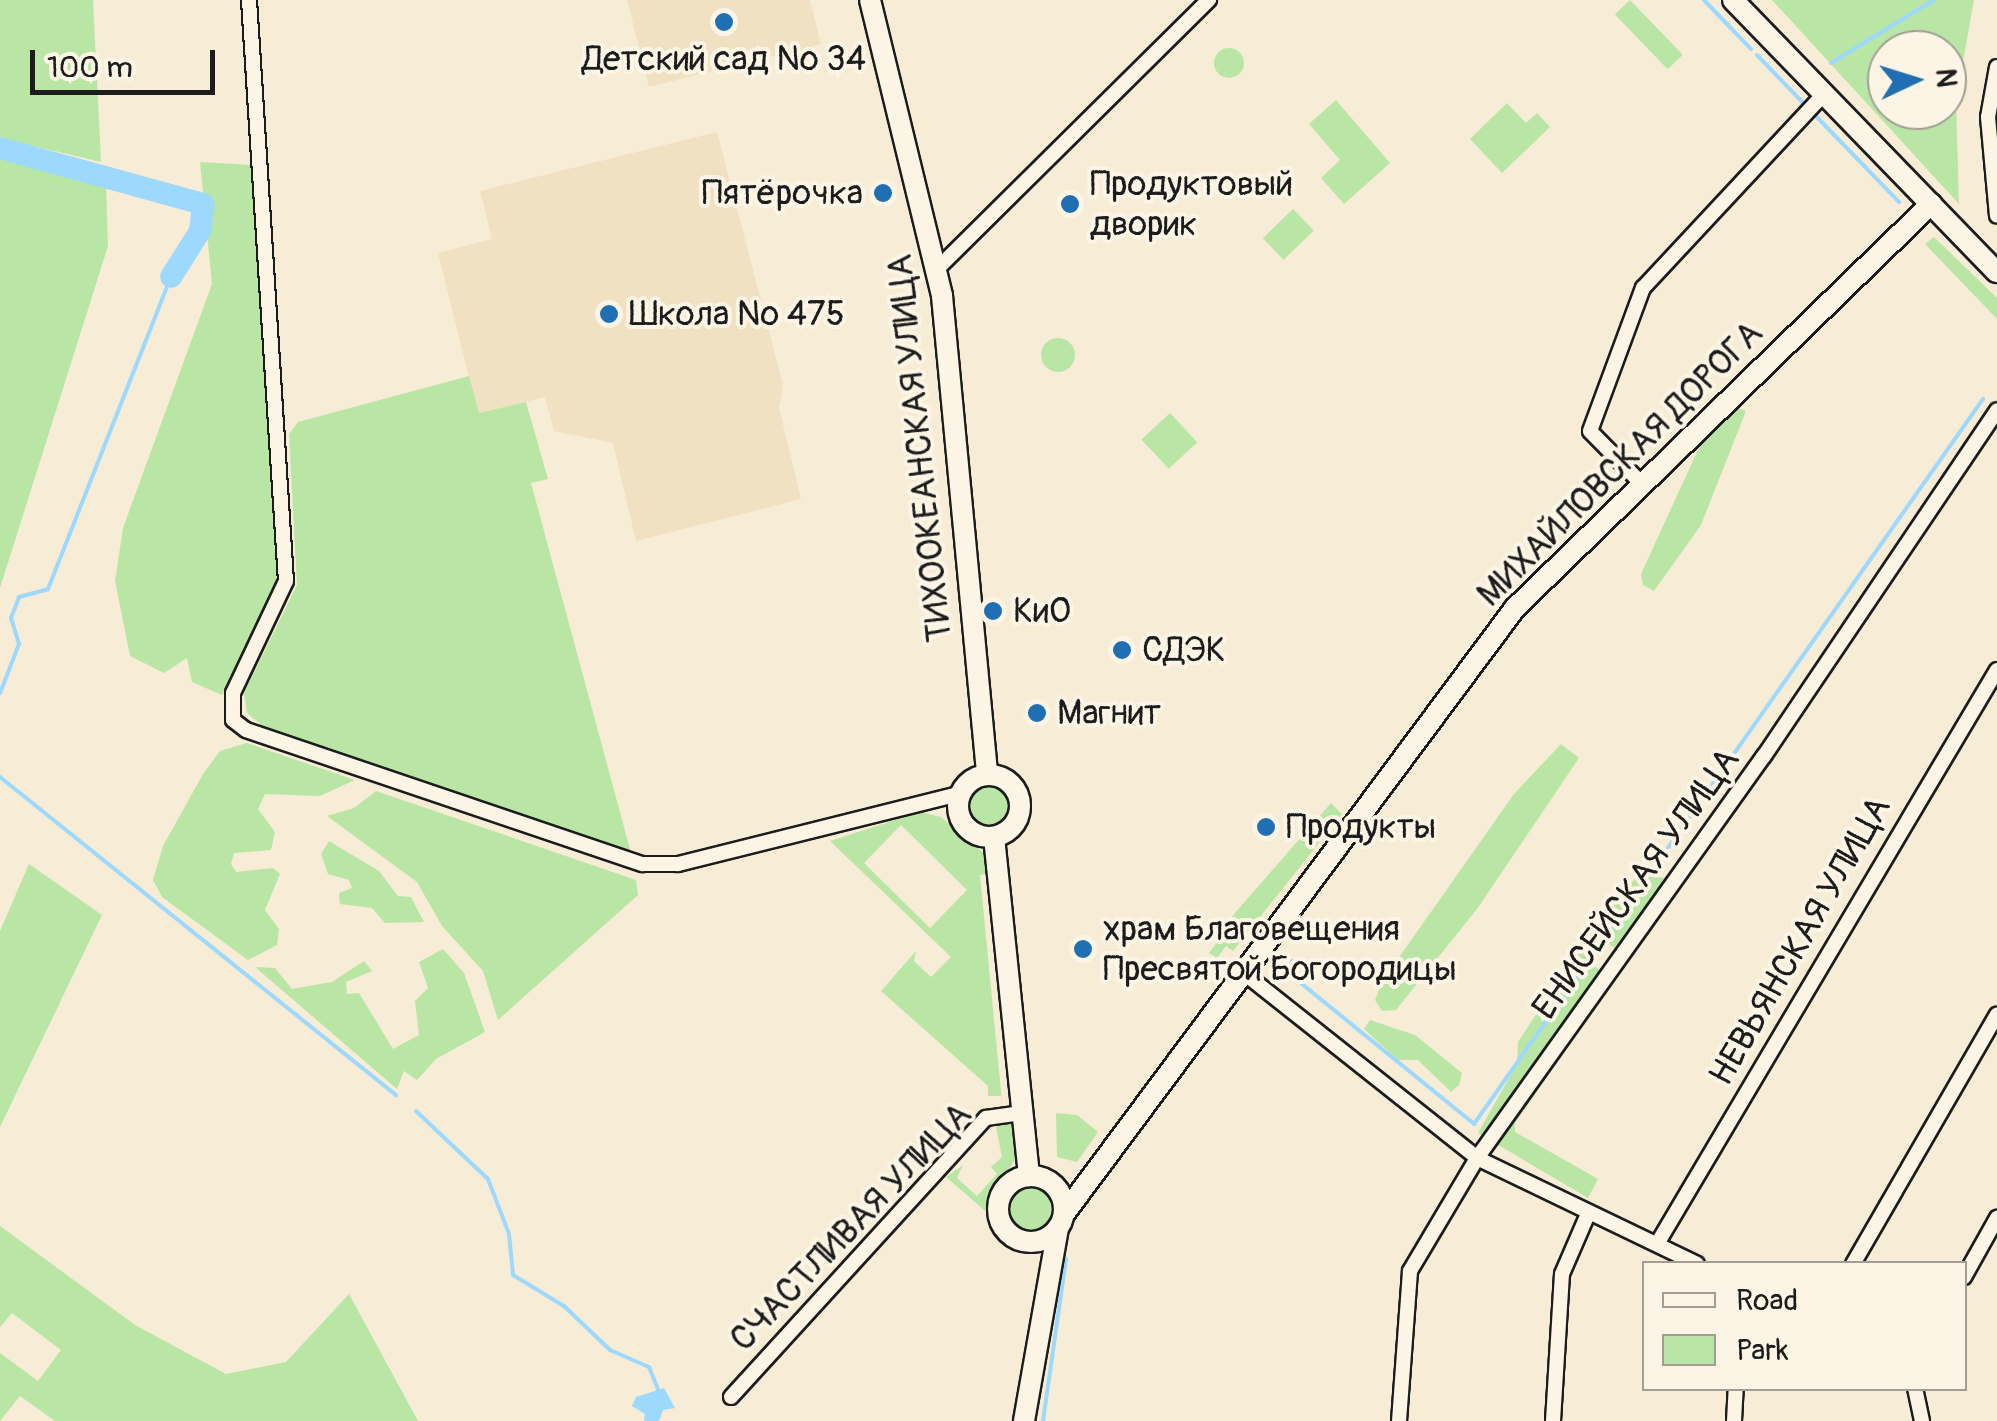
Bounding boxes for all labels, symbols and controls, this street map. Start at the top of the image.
marker: Детский сад № 34 [713,11,735,33]
scale bar [35,30,220,92]
north arrow [1867,30,1967,130]
place label: Детский сад № 34 [582,38,866,80]
text: 100 m [47,49,133,86]
text: N [1927,67,1964,89]
place label: Продуктовый дворик [1090,163,1293,245]
place label: Пятёрочка [702,172,863,214]
marker: Пятёрочка [872,182,894,204]
marker: Продуктовый дворик [1059,193,1081,215]
street label: ТИХООКЕАНСКАЯ УЛИЦА [879,252,961,644]
place label: Школа № 475 [629,293,845,335]
marker: Школа № 475 [598,303,620,325]
street label: МИХАЙЛОВСКАЯ ДОРОГА [1469,313,1771,615]
place label: КиО [1013,590,1071,632]
marker: КиО [982,600,1004,622]
place label: СДЭК [1142,629,1226,671]
marker: СДЭК [1111,639,1133,661]
place label: Магнит [1057,692,1161,734]
marker: Магнит [1026,702,1048,724]
street label: ЕНИСЕЙСКАЯ УЛИЦА [1523,740,1749,1028]
street label: НЕВЬЯНСКАЯ УЛИЦА [1700,789,1900,1093]
place label: Продукты [1286,806,1436,848]
marker: Продукты [1255,816,1277,838]
place label: храм Благовещения Пресвятой Богородицы [1103,908,1457,990]
marker: храм Благовещения Пресвятой Богородицы [1072,938,1094,960]
street label: СЧАСТЛИВАЯ УЛИЦА [722,1094,980,1360]
legend [1642,1261,1967,1391]
text: Road [1736,1282,1798,1319]
text: Park [1736,1332,1789,1369]

